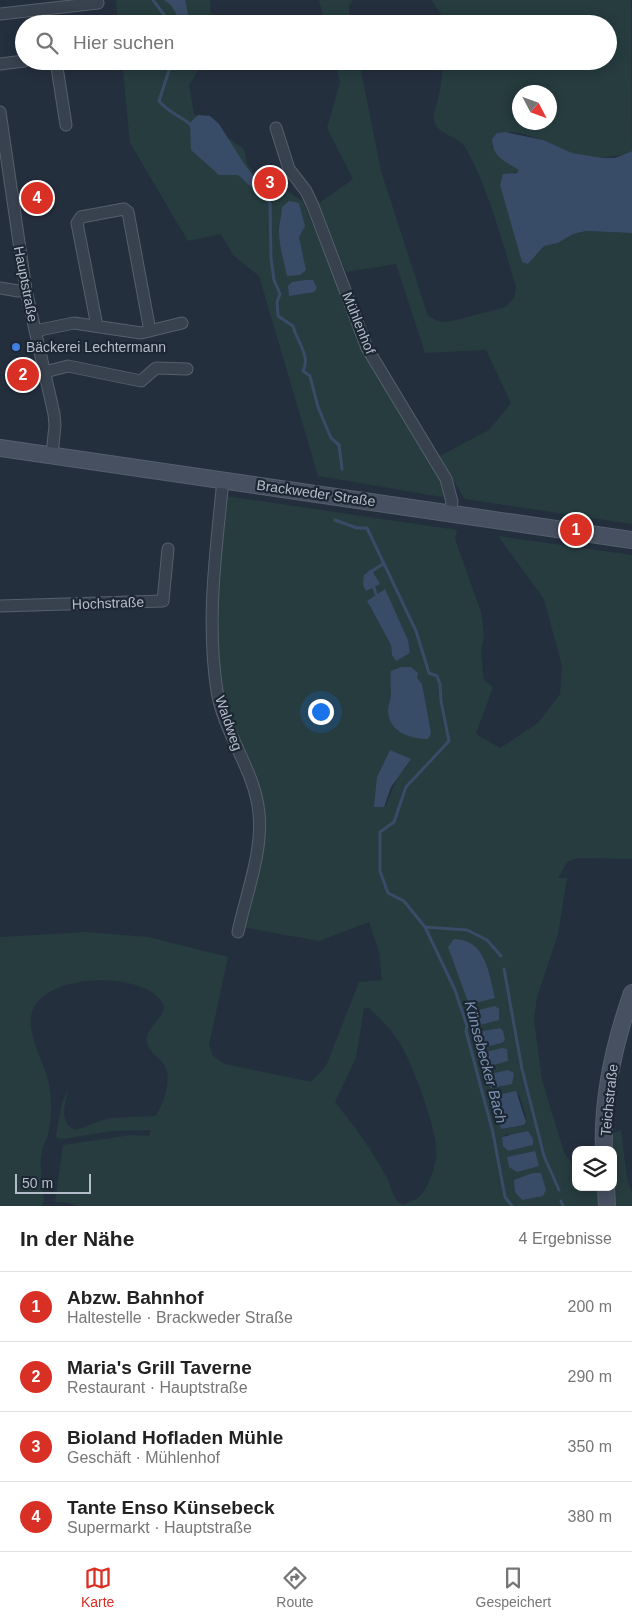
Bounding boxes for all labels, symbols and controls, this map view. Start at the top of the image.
search box [15,15,617,70]
icon: search [33,29,61,57]
text: Hier suchen [73,32,174,53]
north arrow [512,85,557,130]
pin: 3 [254,164,286,202]
pin: 4 [21,179,53,217]
street label: Hauptstraße [11,245,41,324]
street label: Mühlenhof [339,290,379,356]
place label: Bäckerei Lechtermann [26,339,166,355]
marker: Bäckerei Lechtermann [10,341,22,353]
pin: 2 [7,356,39,394]
street label: Brackweder Straße [256,477,377,509]
pin: 1 [560,511,592,549]
street label: Hochstraße [72,594,145,612]
street label: Waldweg [212,693,246,753]
your location [308,699,334,725]
water label: Künsebecker Bach [461,999,511,1125]
street label: Teichstraße [597,1063,621,1137]
map controls [572,1146,617,1191]
button: layers [572,1146,617,1191]
scale bar [15,1171,91,1194]
text: 50 m [22,1175,53,1191]
text: In der Nähe [20,1227,134,1250]
text: 4 Ergebnisse [519,1230,612,1247]
text: Abzw. Bahnhof [67,1287,204,1308]
text: 1 [32,1298,40,1315]
text: 200 m [568,1298,612,1315]
text: Haltestelle · Brackweder Straße [67,1309,293,1326]
text: Maria's Grill Taverne [67,1357,252,1378]
text: 2 [32,1368,40,1385]
text: 290 m [568,1368,612,1385]
text: Restaurant · Hauptstraße [67,1379,248,1396]
text: Bioland Hofladen Mühle [67,1427,283,1448]
text: 3 [32,1438,40,1455]
text: 350 m [568,1438,612,1455]
text: Geschäft · Mühlenhof [67,1449,220,1466]
text: Tante Enso Künsebeck [67,1497,275,1518]
text: 4 [32,1508,40,1525]
text: 380 m [568,1508,612,1525]
text: Supermarkt · Hauptstraße [67,1519,252,1536]
tab: Karte [81,1564,114,1610]
tab: Route [276,1564,314,1610]
tab: Gespeichert [476,1564,551,1610]

